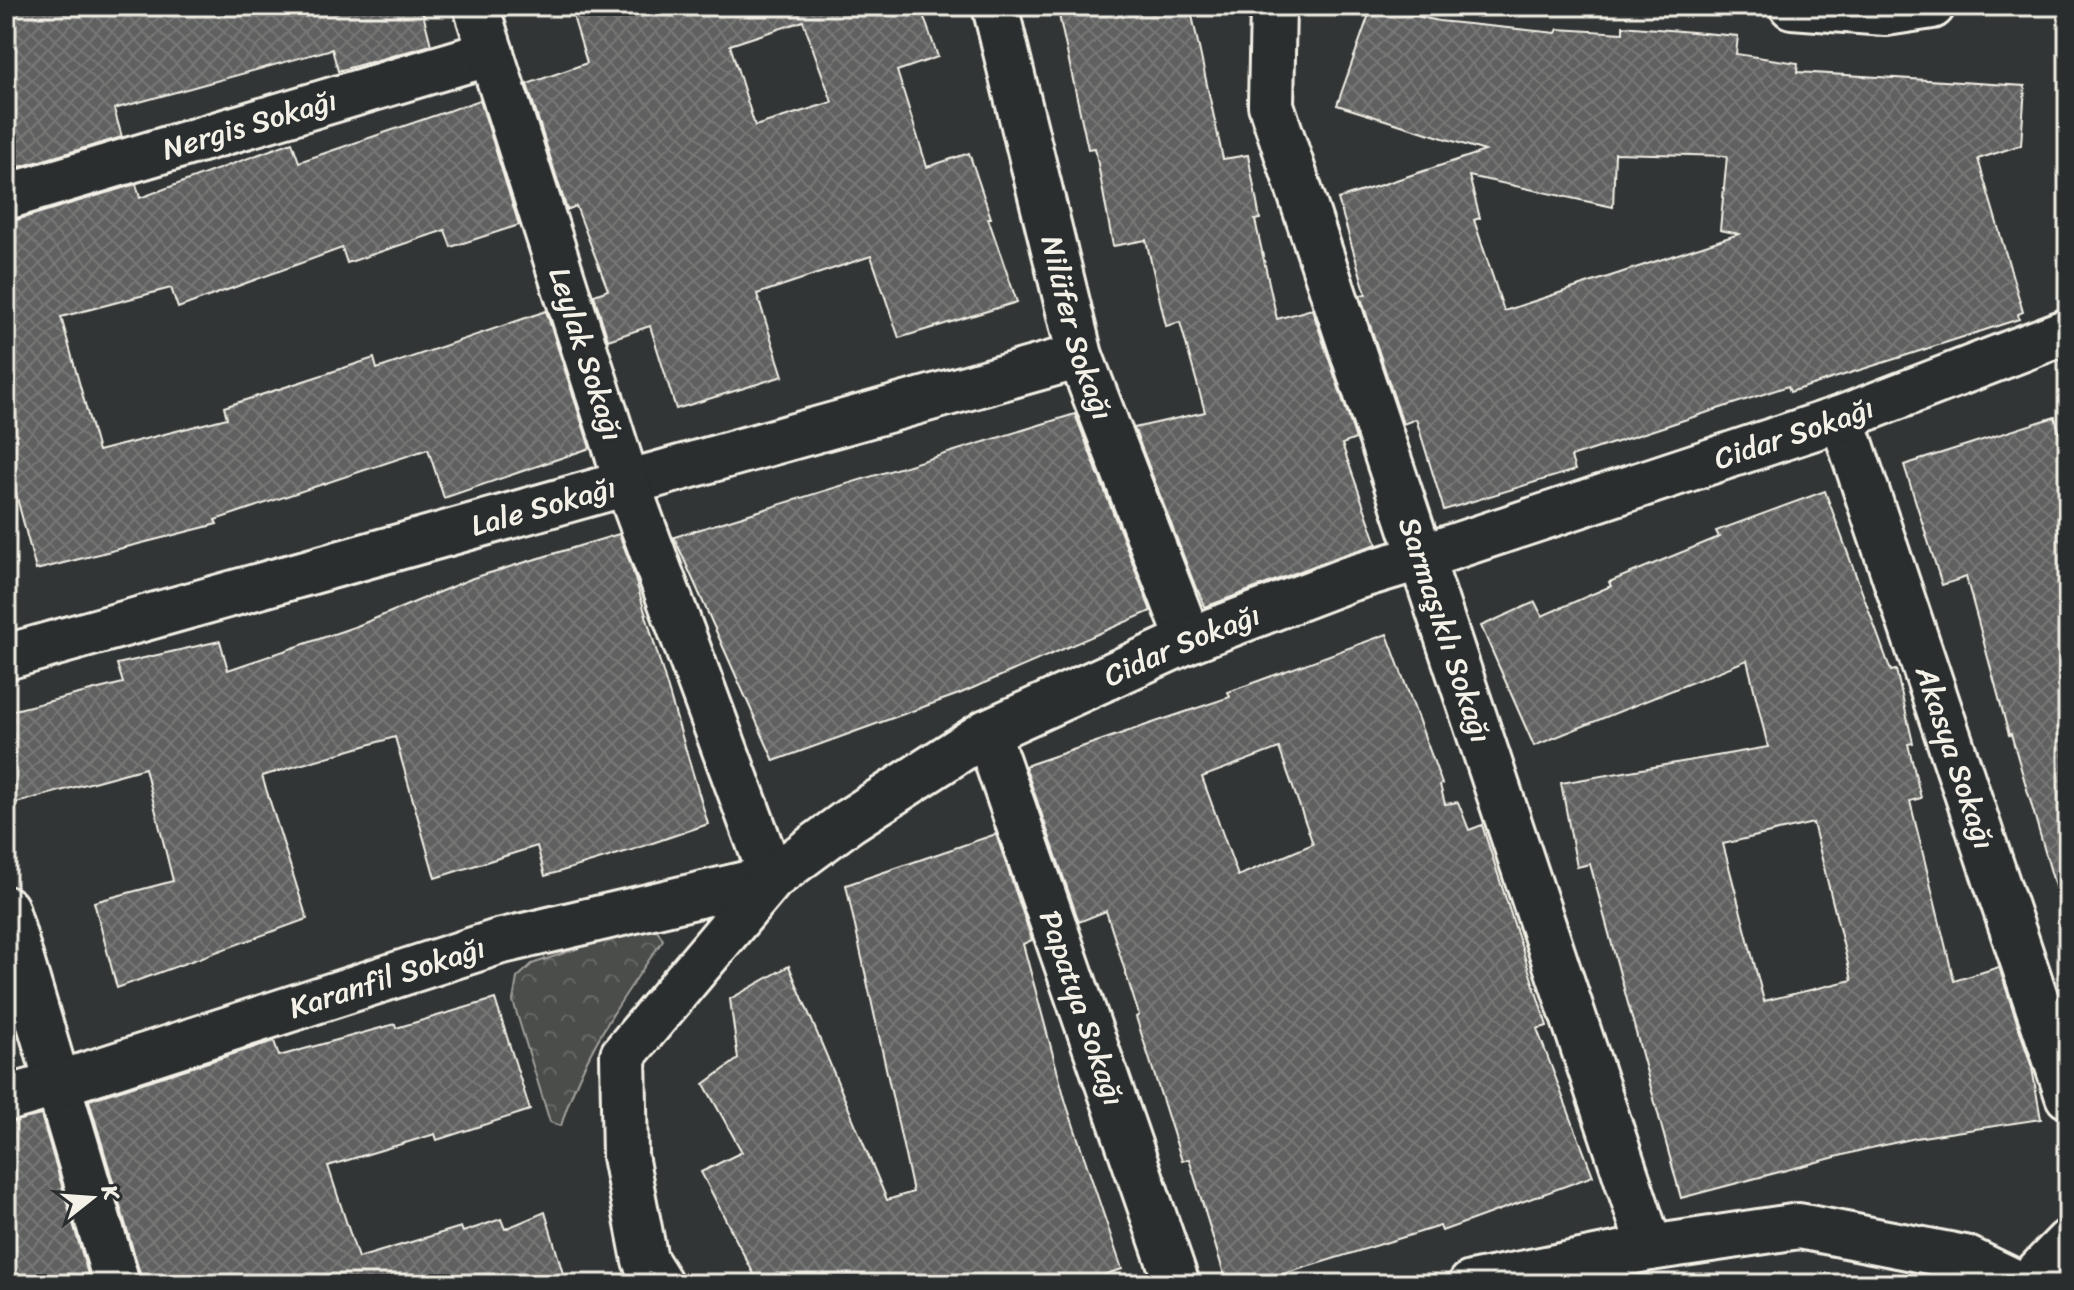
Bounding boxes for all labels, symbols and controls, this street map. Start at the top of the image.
street label: Nergis Sokağı [155,73,344,176]
street label: Nilüfer Sokağı [1025,230,1129,428]
street label: Leylak Sokağı [532,260,640,448]
street label: Cidar Sokağı [1707,381,1882,486]
street label: Lale Sokağı [464,460,622,553]
street label: Sarmaşıklı Sokağı [1382,510,1508,750]
street label: Cidar Sokağı [1094,588,1268,703]
street label: Akasya Sokağı [1899,658,2011,857]
street label: Papatya Sokağı [1023,903,1141,1113]
street label: Karanfil Sokağı [282,921,492,1035]
north arrow [52,1158,132,1238]
text: K [90,1179,132,1206]

